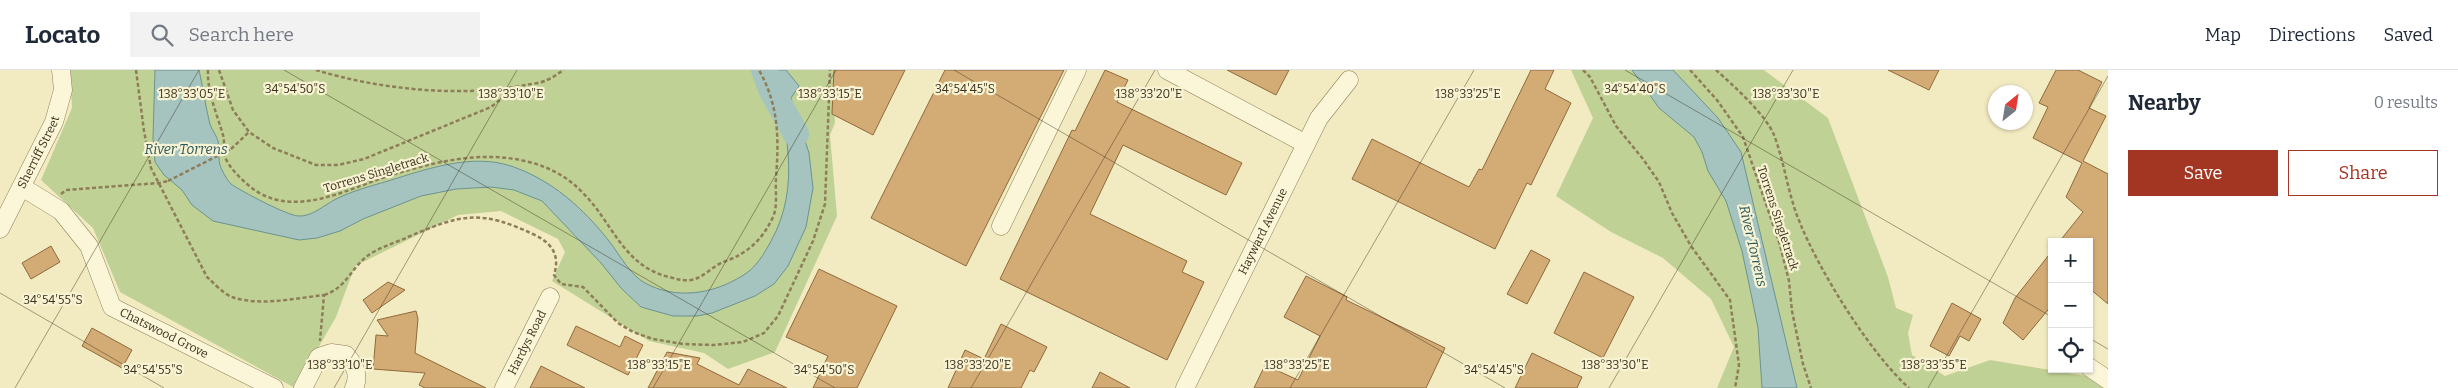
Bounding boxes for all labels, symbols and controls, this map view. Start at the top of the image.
search box [130,12,480,57]
text: Locato [25,21,100,49]
icon: search [148,21,176,49]
text: Search here [188,23,294,46]
text: Map [2205,24,2241,46]
text: Directions [2269,24,2356,46]
text: Saved [2384,24,2433,46]
text: 34°54'50"S [265,82,325,96]
text: 34°54'45"S [935,82,995,96]
text: 34°54'40"S [1604,82,1666,96]
north arrow [1988,85,2033,130]
text: 138°33'05"E [159,87,225,101]
text: 138°33'10"E [479,87,543,101]
text: 138°33'15"E [798,87,862,101]
text: 138°33'20"E [1116,87,1182,101]
text: 138°33'25"E [1435,87,1501,101]
text: 138°33'30"E [1753,87,1819,101]
text: Nearby [2128,90,2201,116]
text: 0 results [2374,93,2438,112]
street label: Sherriff Street [15,114,63,191]
water label: River Torrens [144,141,228,158]
street label: Torrens Singletrack [322,150,430,196]
button: Save [2128,150,2278,196]
button: Share [2288,150,2438,196]
street label: Torrens Singletrack [1755,164,1802,272]
street label: Hayward Avenue [1235,186,1290,277]
water label: River Torrens [1735,204,1771,289]
map controls [2048,238,2093,373]
button: + [2048,238,2093,283]
button: − [2048,283,2093,328]
text: 34°54'55"S [23,293,83,307]
street label: Chatswood Grove [117,305,211,361]
street label: Hardys Road [505,308,549,377]
button: locate [2048,328,2093,373]
text: 138°33'10"E [308,358,372,372]
text: 138°33'15"E [627,358,691,372]
text: 138°33'20"E [945,358,1011,372]
text: 138°33'25"E [1264,358,1330,372]
text: 138°33'30"E [1582,358,1648,372]
text: 138°33'35"E [1901,358,1967,372]
text: 34°54'55"S [123,363,183,377]
text: 34°54'50"S [794,363,854,377]
text: 34°54'45"S [1464,363,1524,377]

